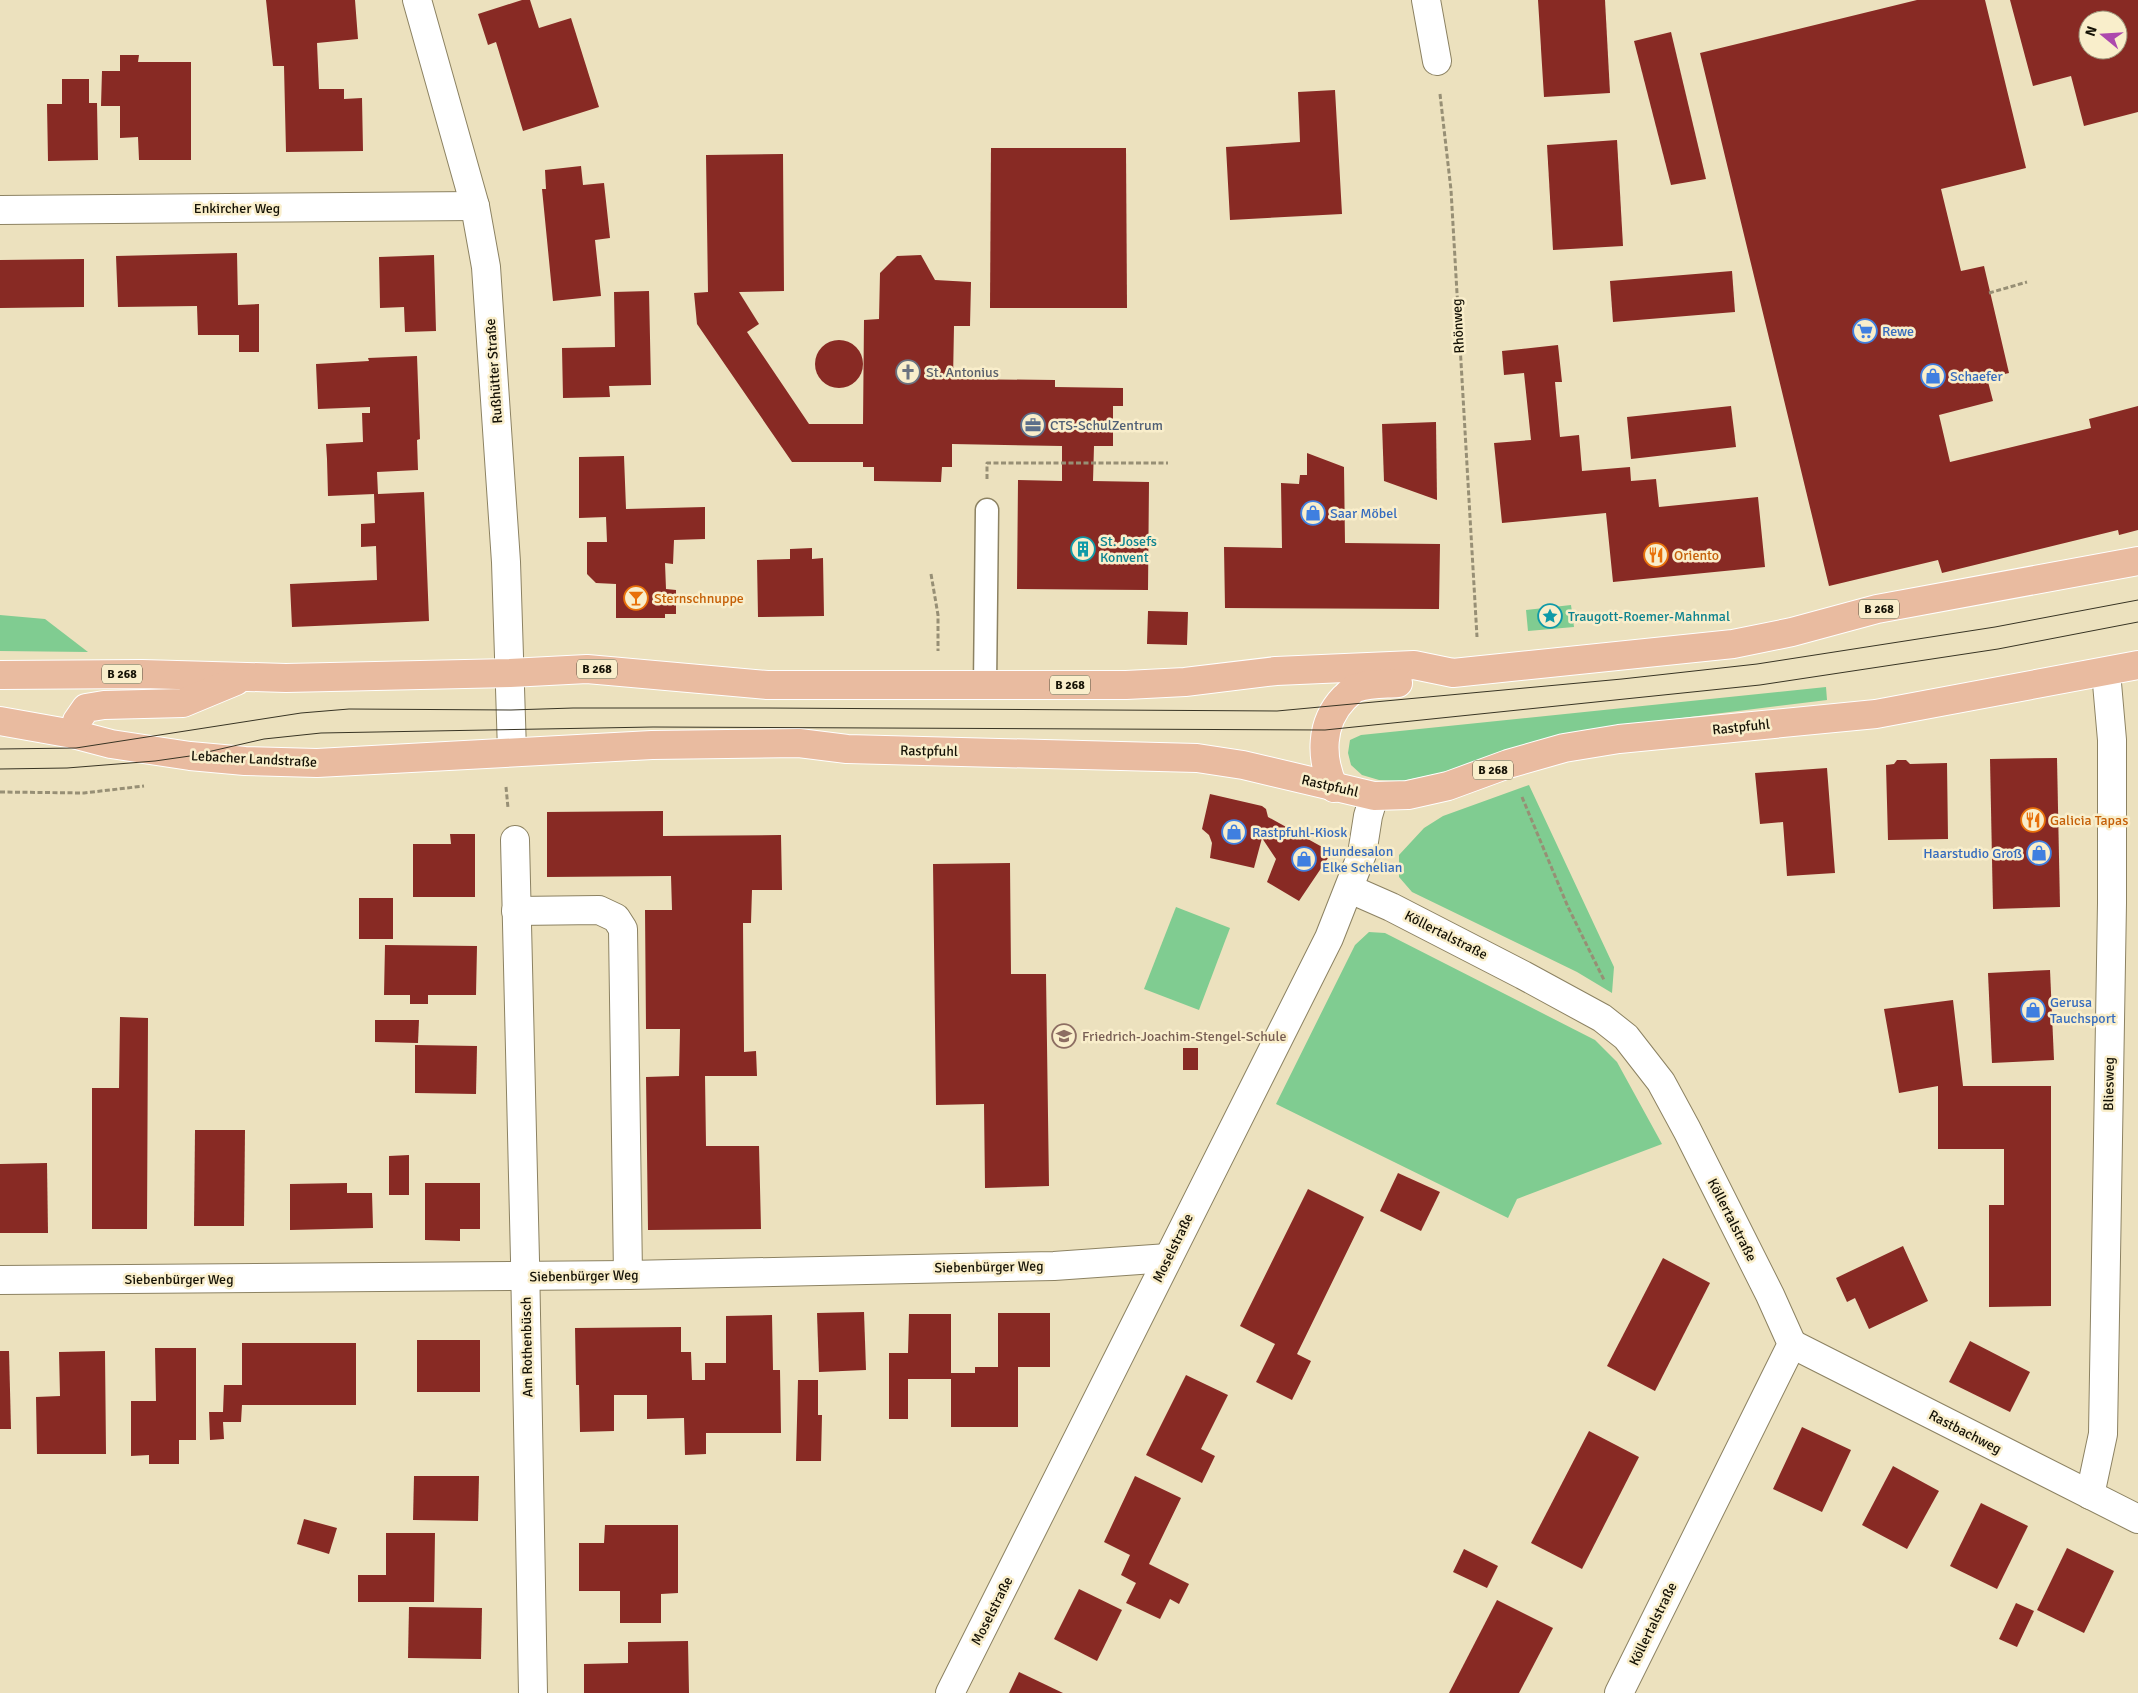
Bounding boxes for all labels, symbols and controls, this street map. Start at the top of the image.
north arrow [2078,10,2128,60]
text: N [2082,24,2101,38]
street label: Enkircher Weg [194,200,280,217]
street label: Rhönweg [1448,298,1468,354]
street label: Rußhütter Straße [482,318,506,424]
supermarket icon: Rewe [1852,318,1878,344]
place label: Rewe [1882,323,1914,340]
church icon: St. Antonius [895,359,921,385]
shop icon: Schaefer [1920,363,1946,389]
place label: St. Antonius [926,364,999,381]
place label: Schaefer [1950,368,2004,385]
office icon: CTS-SchulZentrum [1020,412,1046,438]
place label: CTS-SchulZentrum [1050,417,1163,434]
shop icon: Saar Möbel [1300,500,1326,526]
place label: Saar Möbel [1330,505,1397,522]
place label: St. Josefs Konvent [1100,533,1157,566]
building icon: St. Josefs Konvent [1070,536,1096,562]
restaurant icon: Oriento [1643,542,1669,568]
place label: Oriento [1674,547,1719,564]
bar icon: Sternschnuppe [623,585,649,611]
place label: Sternschnuppe [654,590,744,607]
road number: B 268 [1859,600,1899,618]
place icon: Traugott-Roemer-Mahnmal [1537,603,1563,629]
place label: Traugott-Roemer-Mahnmal [1568,608,1730,625]
road number: B 268 [577,660,617,679]
road number: B 268 [102,664,142,684]
road number: B 268 [1050,676,1090,694]
street label: Rastpfuhl [1711,716,1771,738]
street label: Rastpfuhl [900,742,958,760]
street label: Lebacher Landstraße [191,747,317,771]
road number: B 268 [1473,760,1513,780]
street label: Rastpfuhl [1300,771,1360,801]
restaurant icon: Galicia Tapas [2020,807,2046,833]
place label: Galicia Tapas [2050,812,2128,829]
shop icon: Rastpfuhl-Kiosk [1221,819,1247,845]
place label: Rastpfuhl-Kiosk [1252,824,1347,841]
shop icon: Haarstudio Groß [2026,840,2052,866]
place label: Hundesalon Elke Schelian [1322,843,1402,876]
place label: Haarstudio Groß [1923,845,2022,862]
shop icon: Hundesalon Elke Schelian [1291,846,1317,872]
street label: Köllertalstraße [1402,907,1490,963]
place label: Gerusa Tauchsport [2050,994,2116,1027]
shop icon: Gerusa Tauchsport [2020,997,2046,1023]
school or university icon: Friedrich-Joachim-Stengel-Schule [1051,1023,1077,1049]
place label: Friedrich-Joachim-Stengel-Schule [1082,1028,1286,1045]
street label: Bliesweg [2100,1057,2118,1111]
street label: Köllertalstraße [1704,1176,1760,1264]
street label: Moselstraße [1149,1211,1197,1285]
street label: Siebenbürger Weg [934,1258,1044,1276]
street label: Siebenbürger Weg [529,1267,639,1285]
street label: Siebenbürger Weg [124,1271,234,1288]
street label: Am Rothenbüsch [518,1296,536,1398]
street label: Rastbachweg [1926,1406,2004,1458]
street label: Moselstraße [967,1574,1017,1648]
street label: Köllertalstraße [1625,1579,1681,1669]

